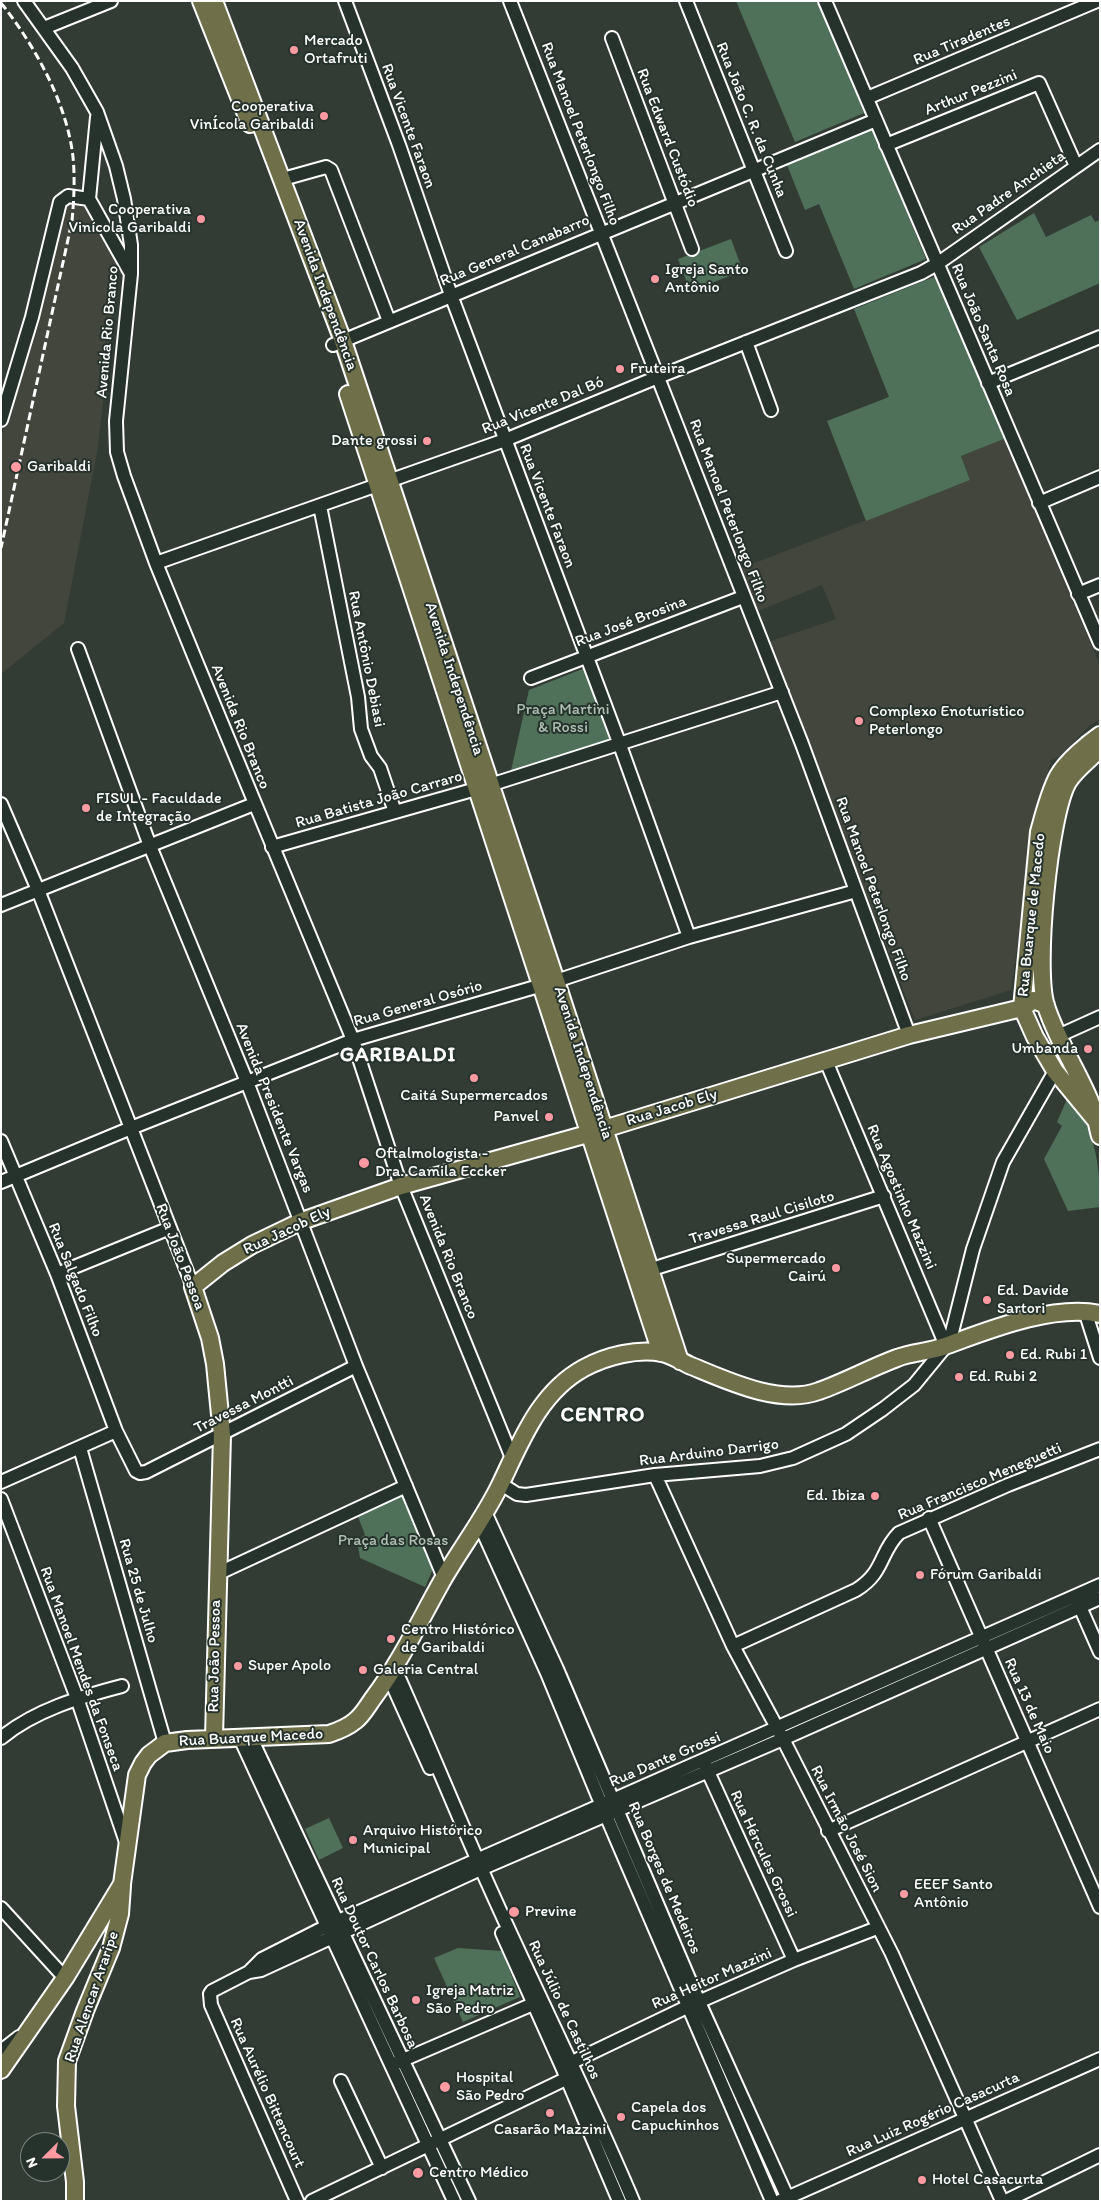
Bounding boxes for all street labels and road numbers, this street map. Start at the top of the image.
street label: Rua Tiradentes [911,12,1013,70]
street label: Rua Manoel Peterlongo Filho [536,40,624,228]
street label: Rua João C. R. da Cunha [711,40,791,200]
street label: Rua Vicente Faraon [377,61,439,191]
street label: Rua Edward Custódio [632,66,702,210]
street label: Arthur Pezzini [922,66,1020,120]
street label: Rua Padre Anchieta [949,147,1069,239]
street label: Rua General Canabarro [437,211,593,291]
street label: Avenida Independência [289,217,361,373]
street label: Rua João Santa Rosa [946,261,1020,399]
street label: Avenida Rio Branco [93,265,123,399]
street label: Rua Vicente Dal Bó [479,373,607,439]
street label: Rua Manoel Peterlongo Filho [684,417,772,605]
street label: Rua Vicente Faraon [515,441,579,571]
street label: Rua Antônio Debiasi [343,589,389,729]
street label: Rua José Brosina [573,592,689,652]
street label: Avenida Independência [420,600,488,758]
street label: Avenida Rio Branco [206,662,274,792]
street label: Rua Batista João Carraro [293,767,465,833]
street label: Rua Manoel Peterlongo Filho [831,794,915,984]
street label: Rua Buarque de Macedo [1014,832,1050,998]
street label: Rua General Osório [351,976,485,1032]
street label: Avenida Independência [549,984,617,1142]
street label: Avenida Presidente Vargas [231,1020,317,1196]
street label: Rua Jacob Ely [624,1085,720,1131]
street label: Rua Agostinho Mazzini [862,1122,940,1272]
street label: Travessa Raul Cisiloto [687,1187,837,1249]
street label: Avenida Rio Branco [414,1192,482,1322]
street label: Rua João Pessoa [151,1201,209,1313]
street label: Rua Jacob Ely [240,1202,334,1260]
street label: Rua Salgado Filho [43,1220,107,1340]
street label: Travessa Montti [191,1372,297,1438]
street label: Rua Arduino Darrigo [638,1435,780,1471]
street label: Rua Francisco Meneguetti [895,1439,1065,1525]
street label: Rua 25 de Julho [114,1537,162,1645]
street label: Rua Manoel Mendes da Fonseca [35,1564,127,1774]
street label: Rua João Pessoa [204,1599,226,1713]
street label: Rua 13 de Maio [999,1655,1059,1757]
street label: Rua Buarque Macedo [178,1725,324,1751]
street label: Rua Dante Grossi [606,1728,724,1792]
street label: Rua Irmão José Sion [806,1762,886,1896]
street label: Rua Hércules Grossi [725,1787,801,1921]
street label: Rua Borges de Medeiros [623,1799,705,1957]
street label: Rua Doutor Carlos Barbosa [326,1874,422,2052]
street label: Rua Alencar Araripe [61,1929,123,2065]
street label: Rua Júlio de Castilhos [523,1937,605,2083]
street label: Rua Heitor Mazzini [649,1944,775,2014]
street label: Rua Aurélio Bittencourt [225,2015,309,2171]
street label: Rua Luiz Rogério Casacurta [843,2068,1023,2162]

